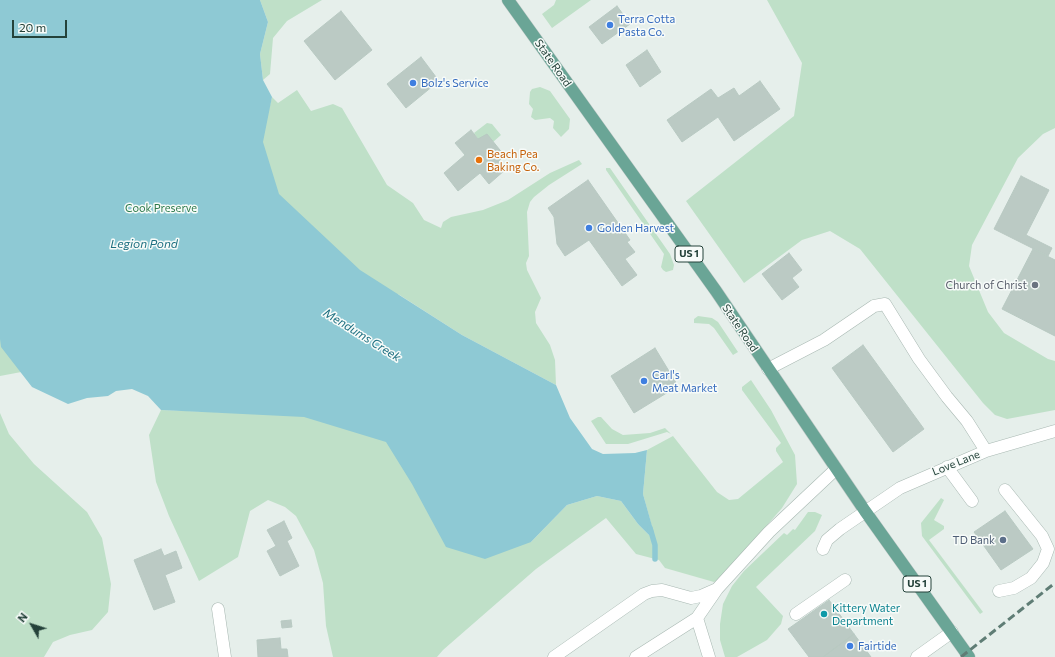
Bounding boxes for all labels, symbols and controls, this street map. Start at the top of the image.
scale bar [14,12,69,38]
place label: Terra Cotta Pasta Co. [618,12,675,38]
text: 20 m [19,20,46,34]
marker: Terra Cotta Pasta Co. [605,20,615,30]
street label: State Road [532,37,574,89]
place label: Bolz's Service [421,76,489,90]
marker: Bolz's Service [408,78,418,88]
place label: Beach Pea Baking Co. [487,147,539,173]
marker: Beach Pea Baking Co. [474,155,484,165]
park label: Cook Preserve [125,201,197,215]
place label: Golden Harvest [597,221,674,235]
marker: Golden Harvest [584,223,594,233]
water label: Legion Pond [110,237,178,251]
road number: US 1 [675,246,703,262]
place label: Church of Christ [945,278,1027,292]
marker: Church of Christ [1030,280,1040,290]
street label: State Road [719,302,761,354]
water label: Mendums Creek [321,305,403,365]
place label: Carl's Meat Market [652,368,717,394]
marker: Carl's Meat Market [639,376,649,386]
street label: Love Lane [930,447,982,479]
place label: TD Bank [953,533,995,547]
marker: TD Bank [998,535,1008,545]
road number: US 1 [903,576,931,592]
place label: Kittery Water Department [832,601,900,627]
north arrow [12,605,52,645]
marker: Kittery Water Department [819,609,829,619]
text: N [15,610,30,624]
place label: Fairtide [858,639,897,653]
marker: Fairtide [845,641,855,651]

